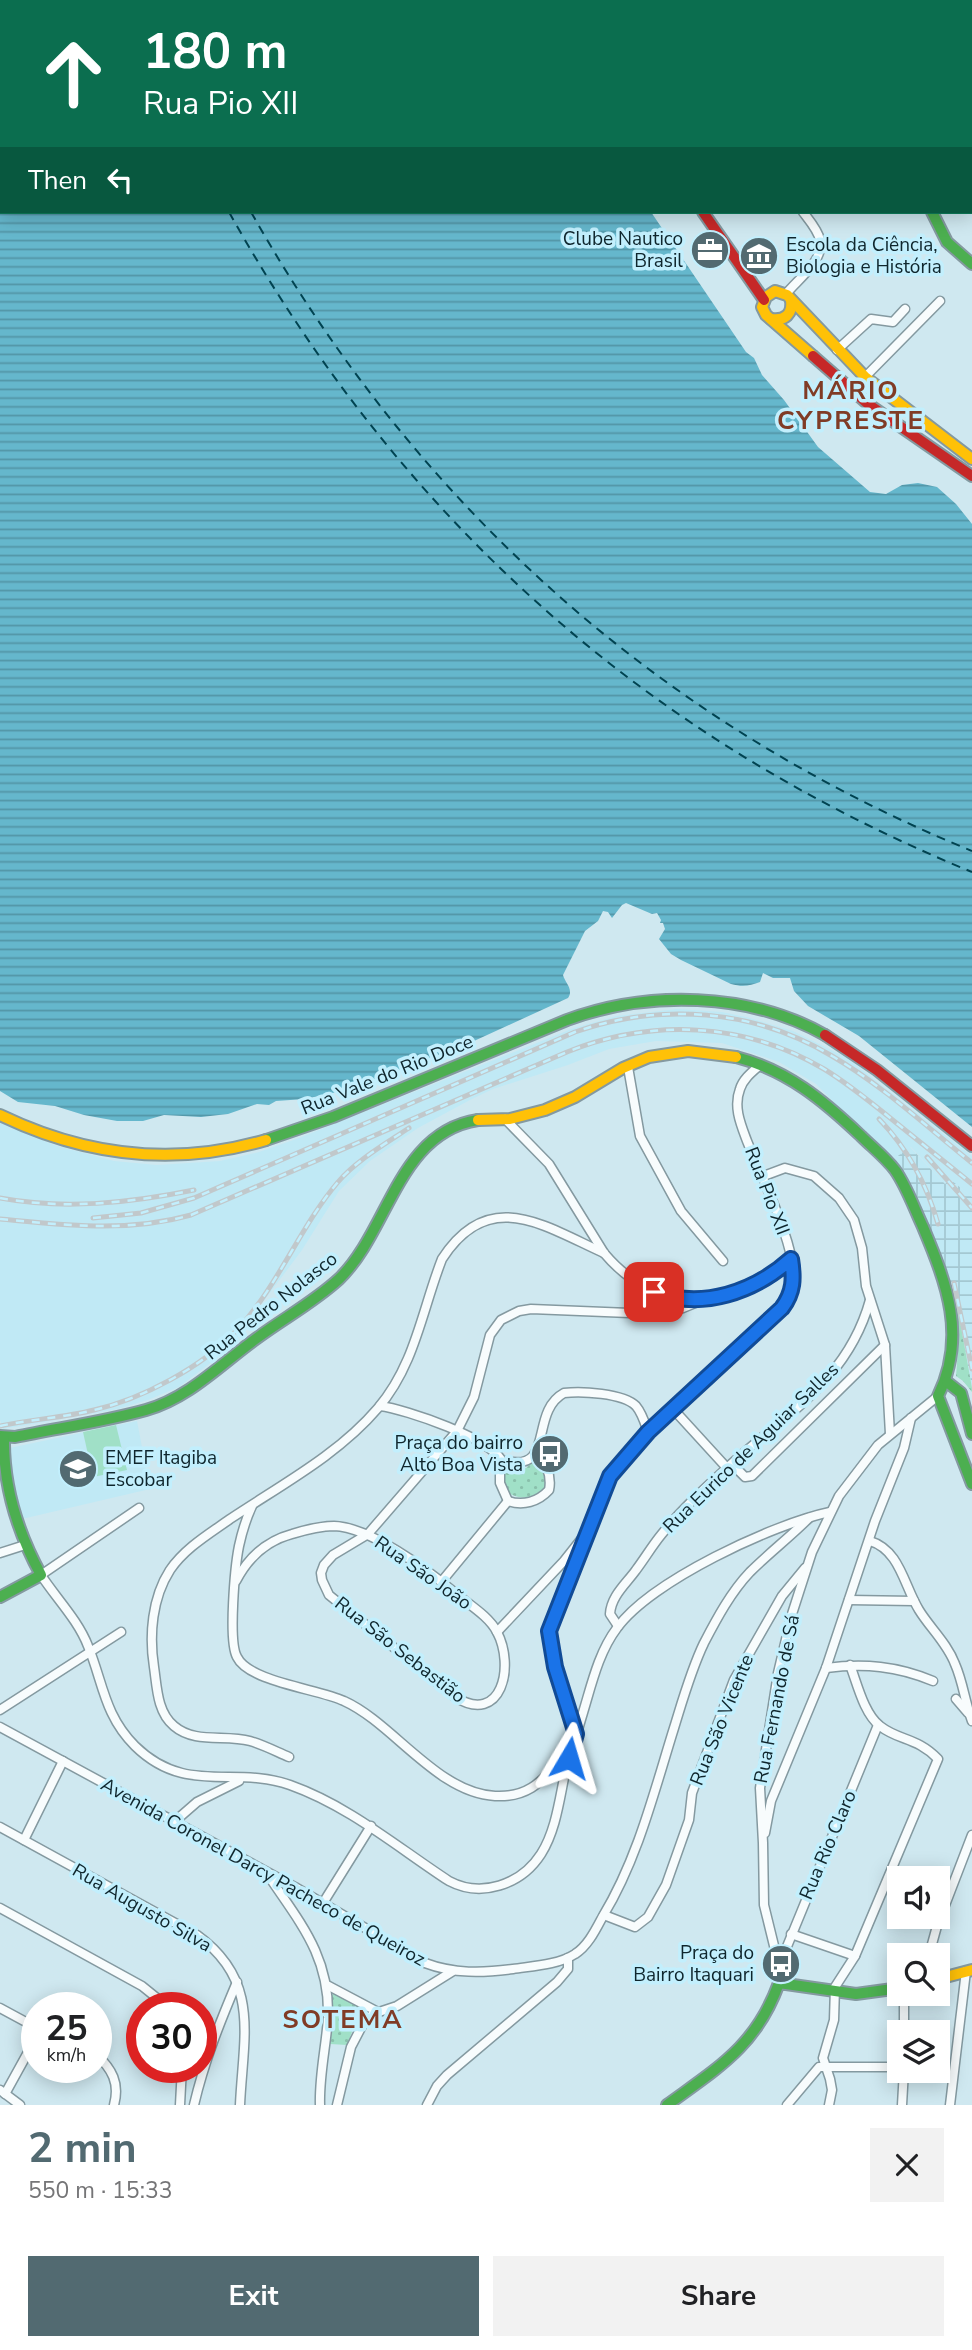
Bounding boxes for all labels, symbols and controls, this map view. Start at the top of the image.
text: 180 m [143,18,287,85]
icon: ahead [28,28,119,119]
text: Rua Pio XII [143,82,298,125]
icon: left [101,161,139,199]
text: Then [28,163,87,198]
place label: Clube Nautico Brasil [563,226,683,274]
office icon: Clube Nautico Brasil [689,229,731,271]
place label: Escola da Ciência, Biologia e História [786,232,942,280]
museum icon: Escola da Ciência, Biologia e História [738,235,780,277]
district label: MÁRIO CYPRESTE [777,373,925,438]
street label: Rua Vale do Rio Doce [297,1029,477,1121]
street label: Rua Pio XII [738,1143,796,1239]
street label: Rua Pedro Nolasco [199,1246,343,1366]
pin [624,1262,684,1322]
icon: arrive [635,1273,673,1311]
street label: Rua Eurico de Aguiar Salles [657,1357,845,1539]
place label: Praça do bairro Alto Boa Vista [395,1430,523,1478]
bus stop icon: Praça do bairro Alto Boa Vista [529,1433,571,1475]
place label: EMEF Itagiba Escobar [105,1445,217,1493]
school or university icon: EMEF Itagiba Escobar [57,1448,99,1490]
street label: Rua São João [369,1530,477,1616]
street label: Rua São Sebastião [329,1591,471,1709]
street label: Rua Fernando de Sá [748,1612,806,1786]
street label: Rua São Vicente [684,1651,760,1789]
position arrow [532,1721,606,1795]
street label: Avenida Coronel Darcy Pacheco de Queiroz [96,1772,430,1972]
street label: Rua Rio Claro [793,1786,863,1904]
street label: Rua Augusto Silva [68,1858,216,1958]
map controls [887,1866,950,2083]
button: sound [887,1866,950,1929]
place label: Praça do Bairro Itaquari [633,1940,754,1988]
bus stop icon: Praça do Bairro Itaquari [760,1943,802,1985]
button: search [887,1943,950,2006]
speed limit sign: 30 [126,1992,217,2083]
district label: SOTEMA [282,2002,404,2037]
text: 25 [45,2005,88,2052]
button: layers [887,2020,950,2083]
text: km/h [47,2043,86,2067]
text: 2 min [28,2120,137,2177]
button: close [870,2128,944,2202]
text: 550 m · 15:33 [28,2175,173,2206]
button: Exit [28,2256,479,2336]
button: Share [493,2256,944,2336]

